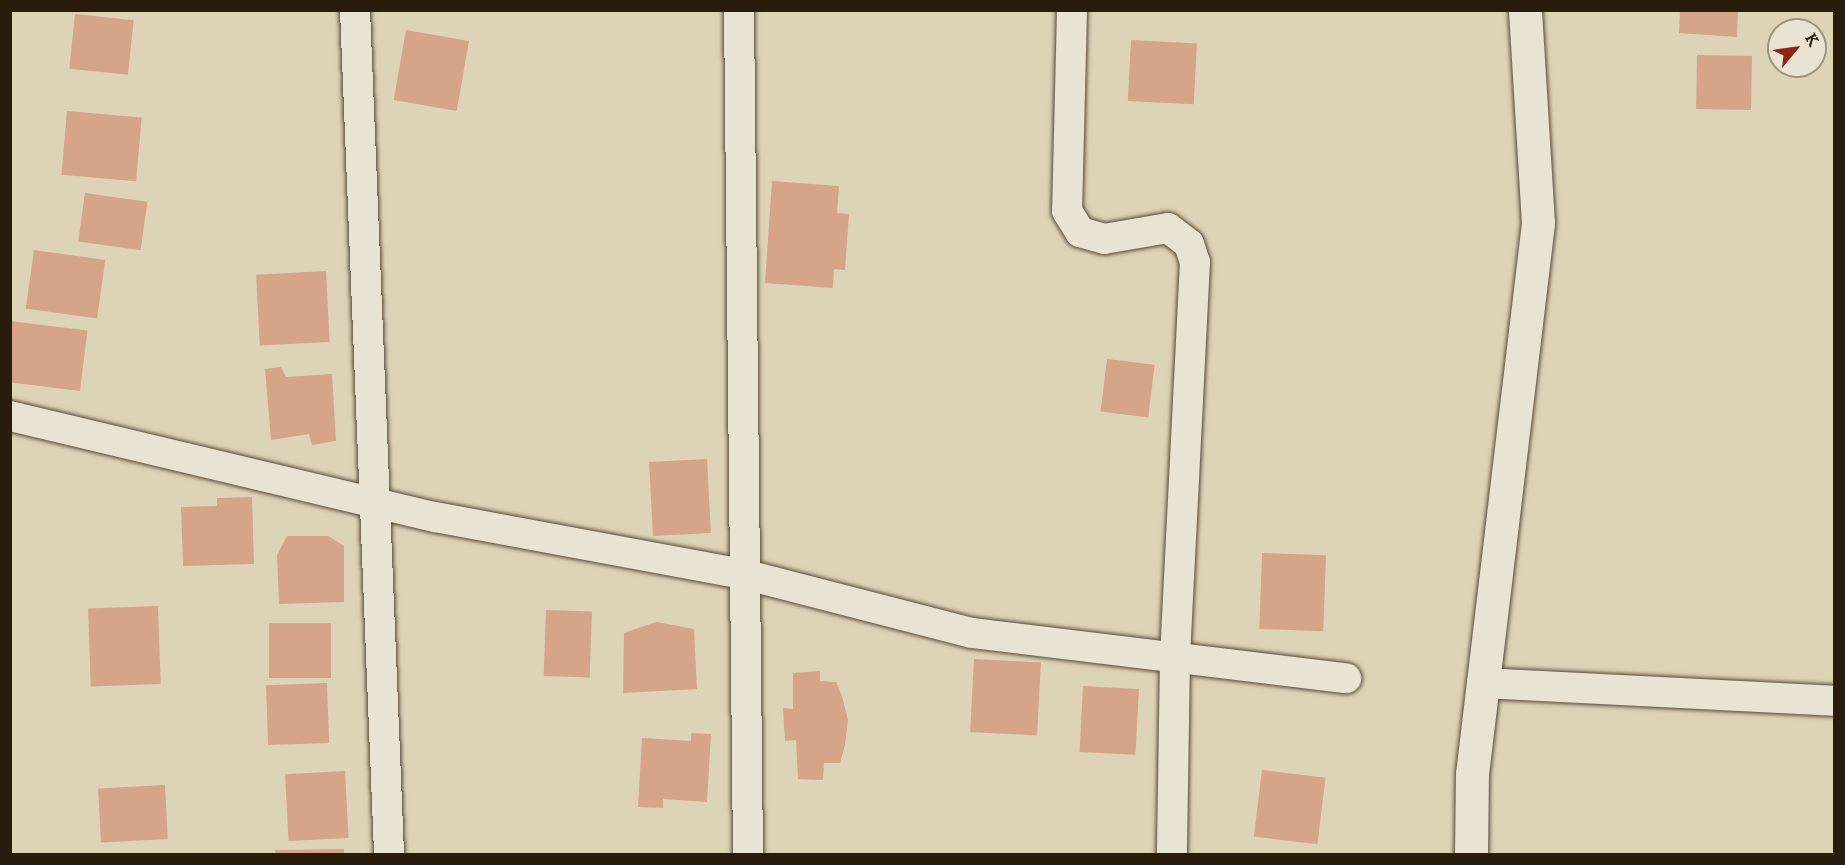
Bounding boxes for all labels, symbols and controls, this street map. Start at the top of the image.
north arrow [1767,18,1827,78]
text: K [1799,30,1823,50]

